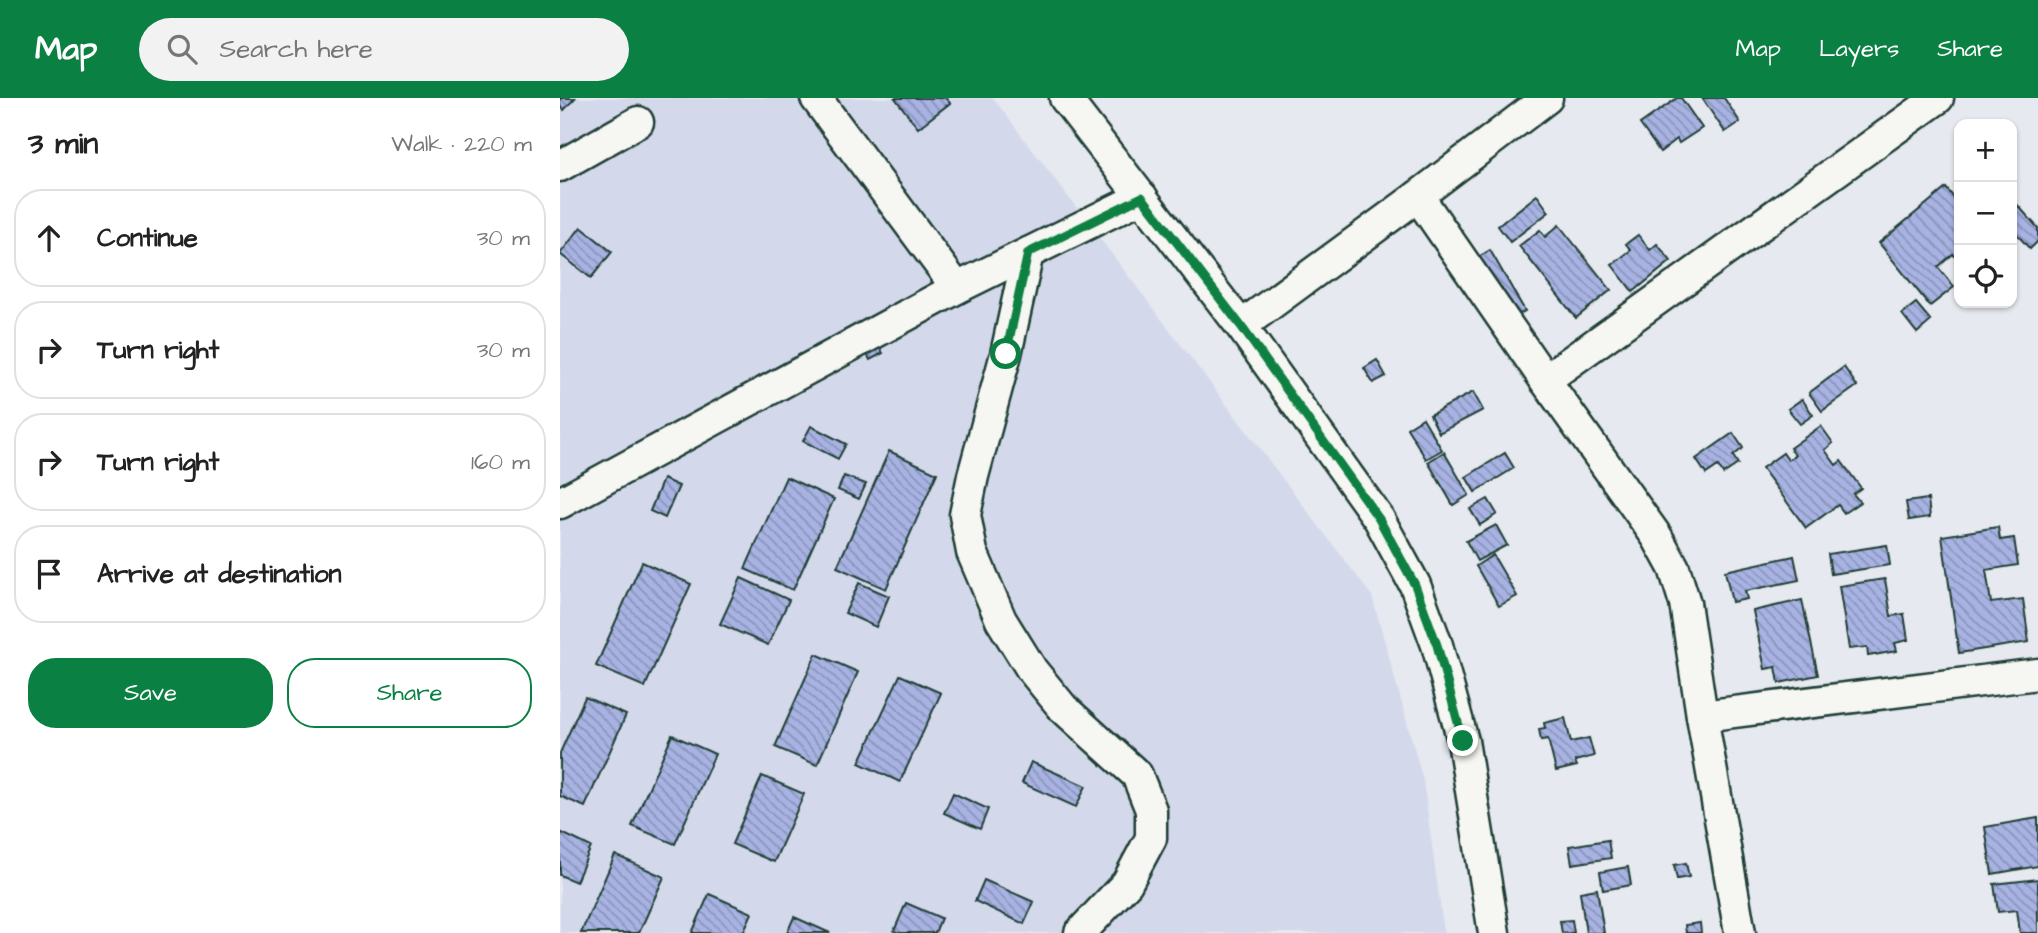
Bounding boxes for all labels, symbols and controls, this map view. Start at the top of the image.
search box [139,18,629,81]
text: Map [35,26,97,72]
icon: search [163,30,201,68]
text: Search here [219,31,373,67]
text: Map [1736,32,1781,66]
text: Layers [1819,32,1899,66]
text: Share [1937,32,2003,66]
map controls [1954,119,2017,308]
button: + [1954,119,2017,182]
text: 3 min [28,123,98,165]
text: Walk · 220 m [391,128,532,160]
button: − [1954,182,2017,245]
icon: ahead [30,219,68,257]
text: Continue [97,220,198,256]
text: 30 m [477,222,530,254]
button: locate [1954,245,2017,308]
icon: right [30,331,68,369]
text: Turn right [97,332,219,368]
text: 30 m [477,334,530,366]
route start [990,338,1021,369]
icon: right [30,443,68,481]
text: Turn right [97,444,219,480]
text: 160 m [471,446,530,478]
icon: arrive [30,555,68,593]
text: Arrive at destination [97,556,342,592]
button: Save [28,658,273,728]
button: Share [287,658,532,728]
route end [1447,725,1478,756]

